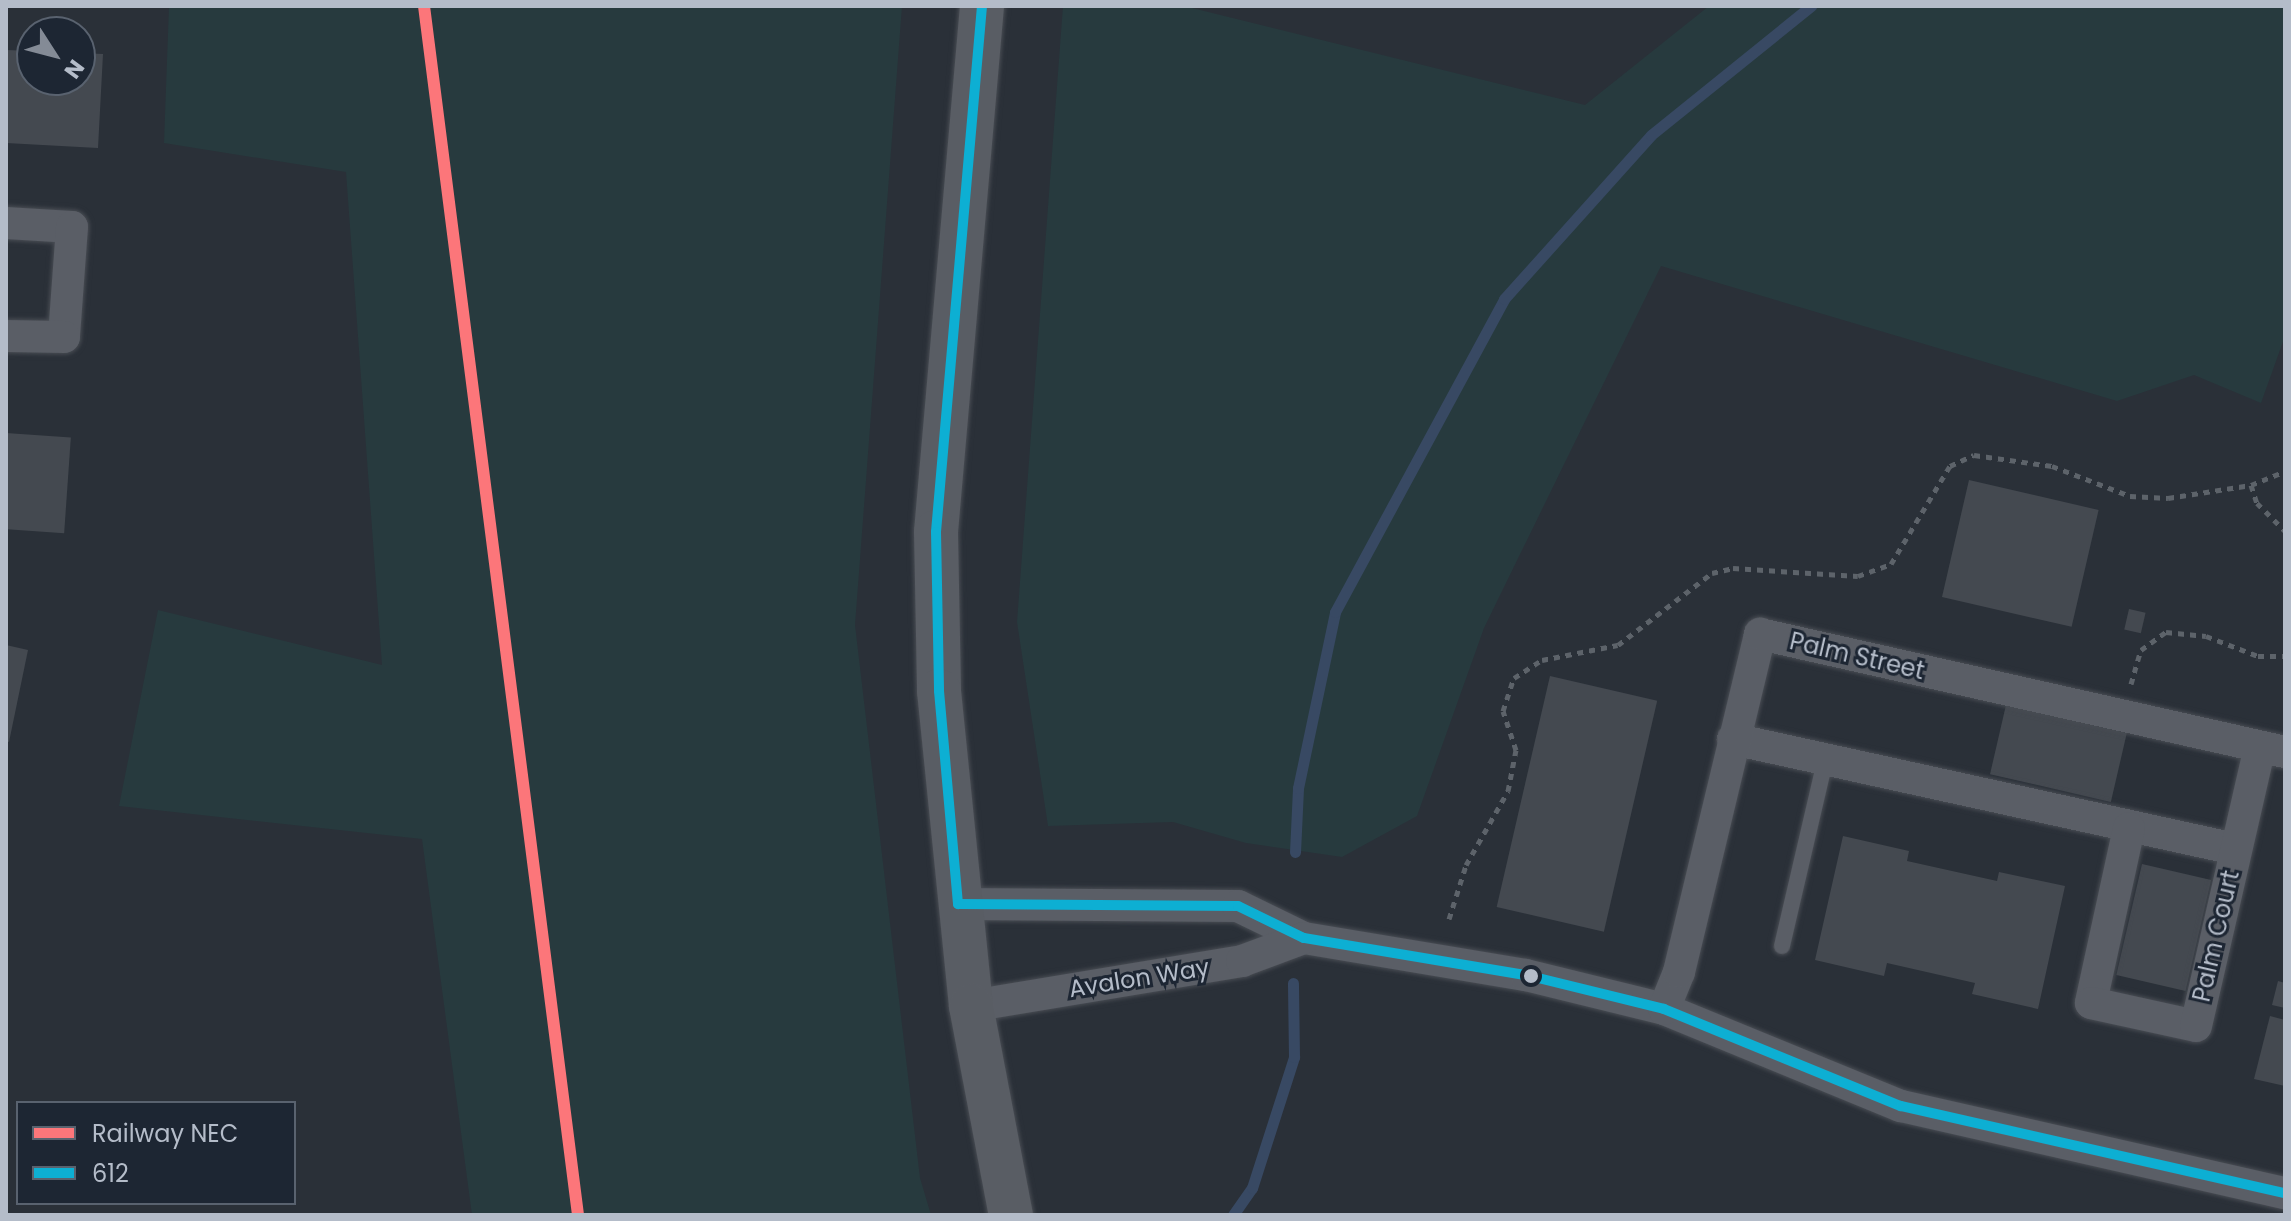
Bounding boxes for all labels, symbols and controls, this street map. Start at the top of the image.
north arrow [16,16,96,96]
text: N [57,53,92,85]
street label: Palm Street [1787,627,1927,685]
street label: Palm Court [2187,867,2245,1005]
street label: Avalon Way [1067,953,1211,1003]
unlabelled marker [1523,968,1539,984]
legend [16,1101,296,1205]
text: Railway NEC [92,1117,238,1150]
text: 612 [92,1157,129,1190]

